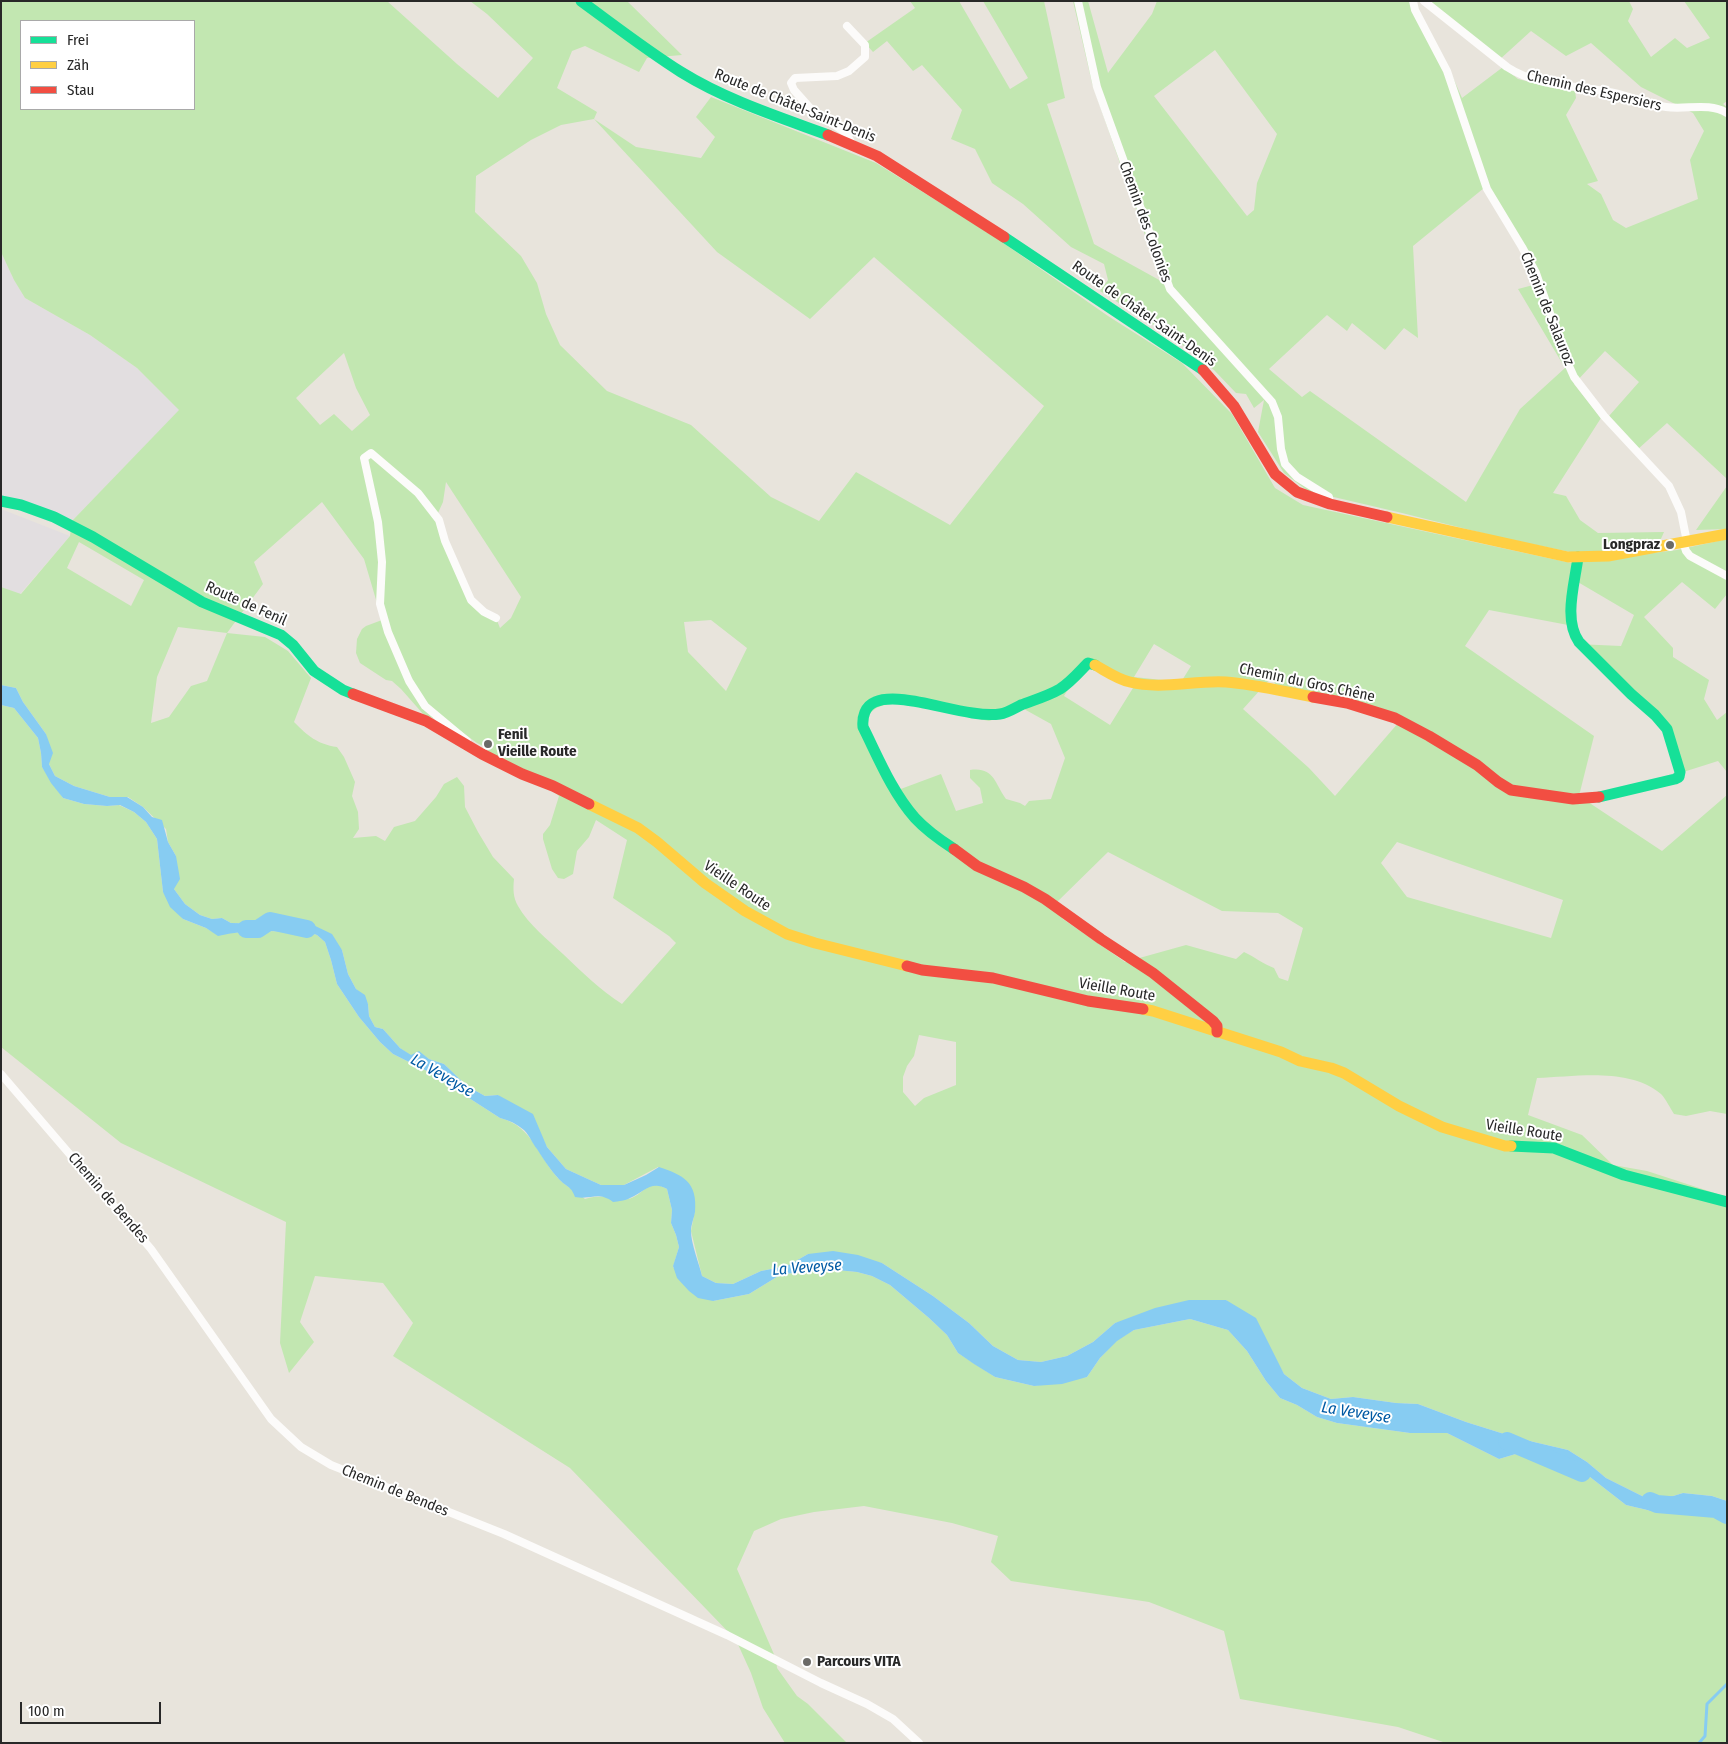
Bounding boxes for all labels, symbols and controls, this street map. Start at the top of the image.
legend [20,20,195,110]
text: Frei [67,31,89,49]
text: Zäh [67,56,89,74]
street label: Route de Châtel-Saint-Denis [712,65,878,147]
street label: Chemin des Espersiers [1525,67,1663,115]
text: Stau [67,81,94,99]
street label: Chemin des Colonies [1115,159,1175,285]
street label: Chemin de Salauroz [1516,250,1578,368]
street label: Route de Châtel-Saint-Denis [1068,257,1220,371]
place label: Longpraz [1603,536,1660,554]
marker: Longpraz [1664,539,1676,551]
street label: Route de Fenil [202,578,290,630]
street label: Chemin du Gros Chêne [1238,660,1376,706]
place label: Fenil Vieille Route [498,726,577,761]
marker: Fenil Vieille Route [482,738,494,750]
street label: Vieille Route [700,857,774,915]
street label: Vieille Route [1077,974,1157,1006]
water label: La Veveyse [407,1050,477,1102]
street label: Vieille Route [1484,1116,1564,1146]
street label: Chemin de Bendes [64,1149,152,1247]
water label: La Veveyse [772,1256,842,1280]
water label: La Veveyse [1320,1398,1392,1428]
street label: Chemin de Bendes [339,1461,451,1521]
place label: Parcours VITA [817,1653,901,1671]
marker: Parcours VITA [801,1656,813,1668]
scale bar [22,1692,164,1724]
text: 100 m [28,1702,65,1720]

